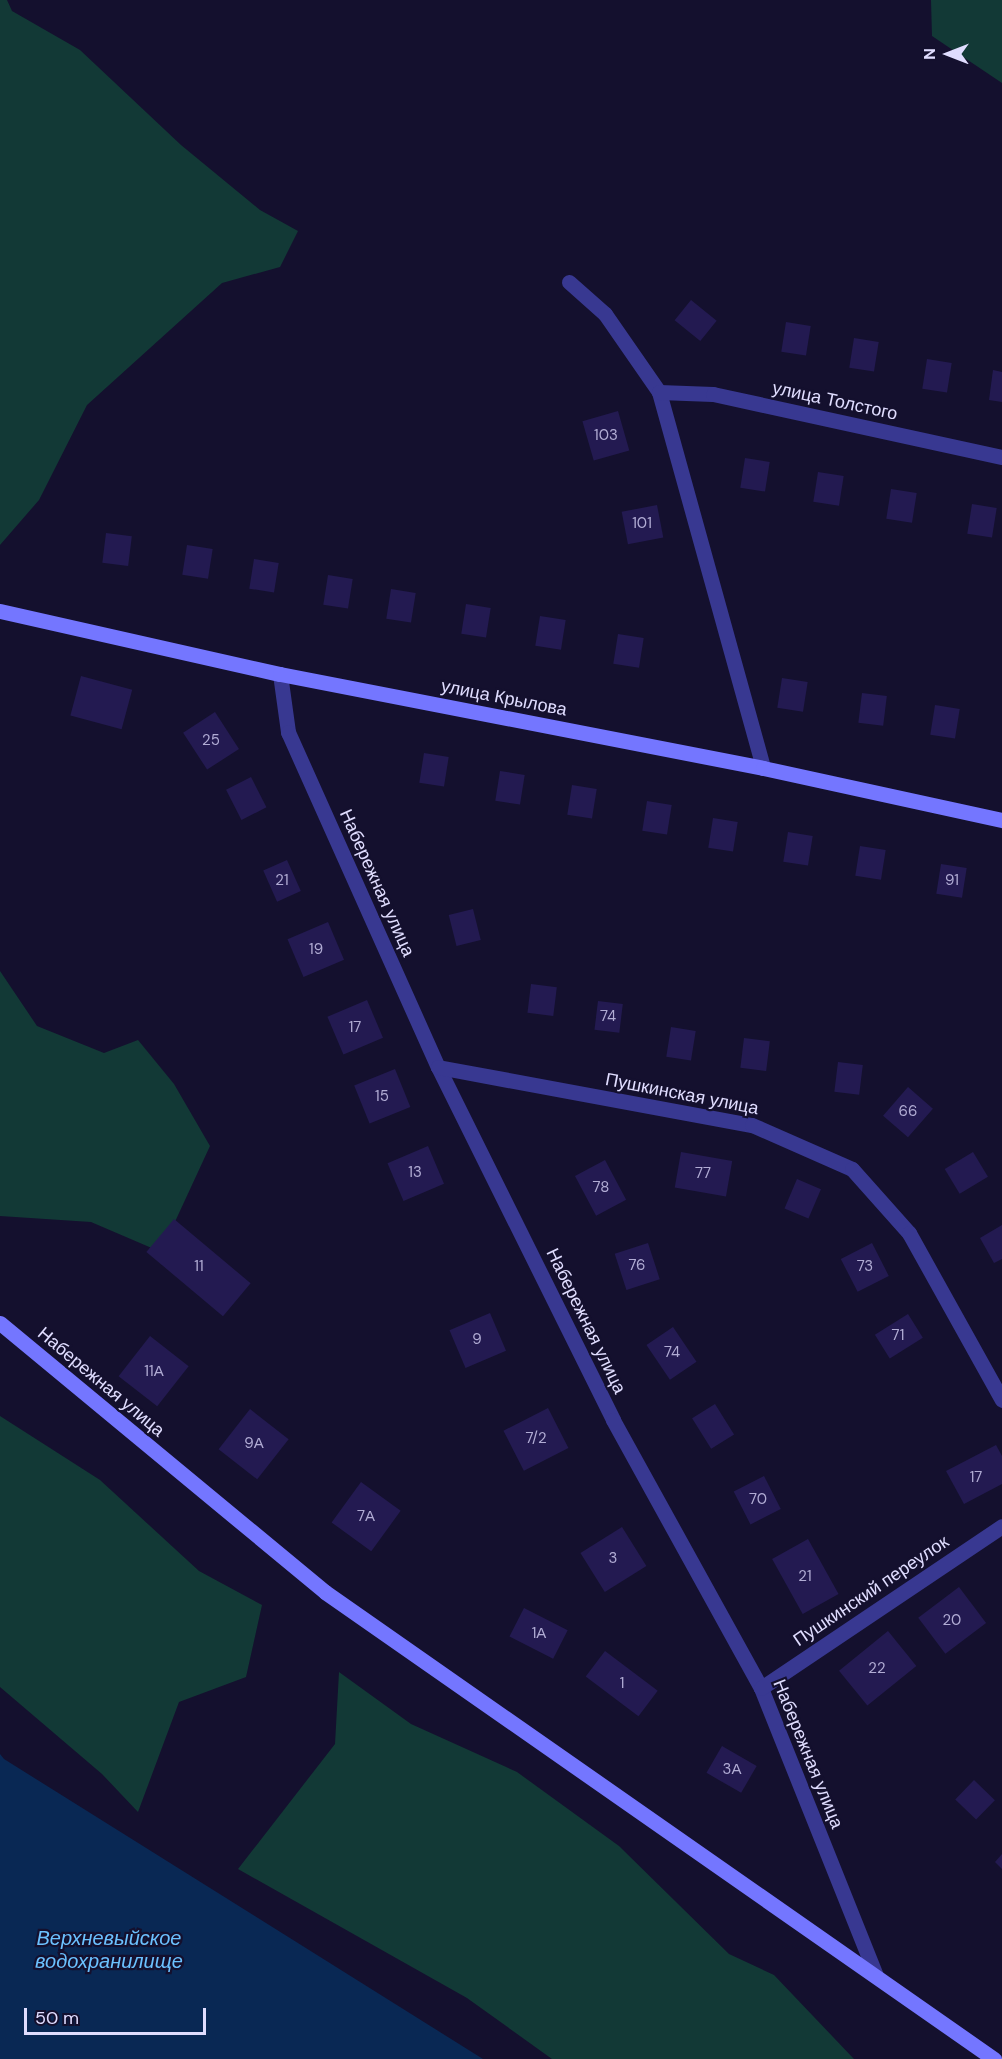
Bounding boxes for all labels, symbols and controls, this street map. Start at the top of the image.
north arrow [918,24,978,84]
text: N [919,48,940,60]
street label: улица Толстого [771,377,899,425]
house number: 103 [594,427,618,445]
house number: 101 [632,515,652,533]
street label: улица Крылова [439,675,569,721]
house number: 25 [202,732,220,750]
street label: Набережная улица [335,806,419,960]
house number: 21 [275,872,289,890]
house number: 91 [945,872,959,890]
house number: 19 [309,941,323,959]
house number: 74 [600,1008,616,1026]
house number: 17 [349,1019,361,1037]
street label: Пушкинская улица [604,1069,760,1119]
house number: 15 [375,1088,389,1106]
house number: 66 [899,1103,917,1121]
house number: 13 [408,1164,422,1182]
house number: 77 [695,1165,711,1183]
house number: 78 [593,1179,609,1197]
street label: Набережная улица [541,1245,631,1397]
house number: 76 [628,1257,646,1275]
house number: 11 [194,1258,204,1276]
house number: 73 [857,1258,873,1276]
street label: Набережная улица [33,1323,169,1441]
house number: 71 [892,1327,904,1345]
house number: 9 [472,1331,482,1349]
house number: 74 [664,1344,680,1362]
house number: 11А [144,1363,164,1381]
house number: 7/2 [525,1430,547,1448]
house number: 9А [244,1435,264,1453]
house number: 17 [970,1469,982,1487]
house number: 70 [749,1491,767,1509]
house number: 7А [357,1508,375,1526]
street label: Пушкинский переулок [789,1531,953,1651]
house number: 3 [609,1550,617,1568]
house number: 21 [798,1568,812,1586]
house number: 20 [943,1612,961,1630]
house number: 1А [532,1625,546,1643]
house number: 22 [868,1660,886,1678]
house number: 1 [620,1675,624,1693]
street label: Набережная улица [768,1676,848,1832]
house number: 3А [723,1761,741,1779]
water label: Верхневыйское водохранилище [35,1927,183,1974]
scale bar [27,1996,208,2034]
text: 50 m [35,2006,79,2030]

